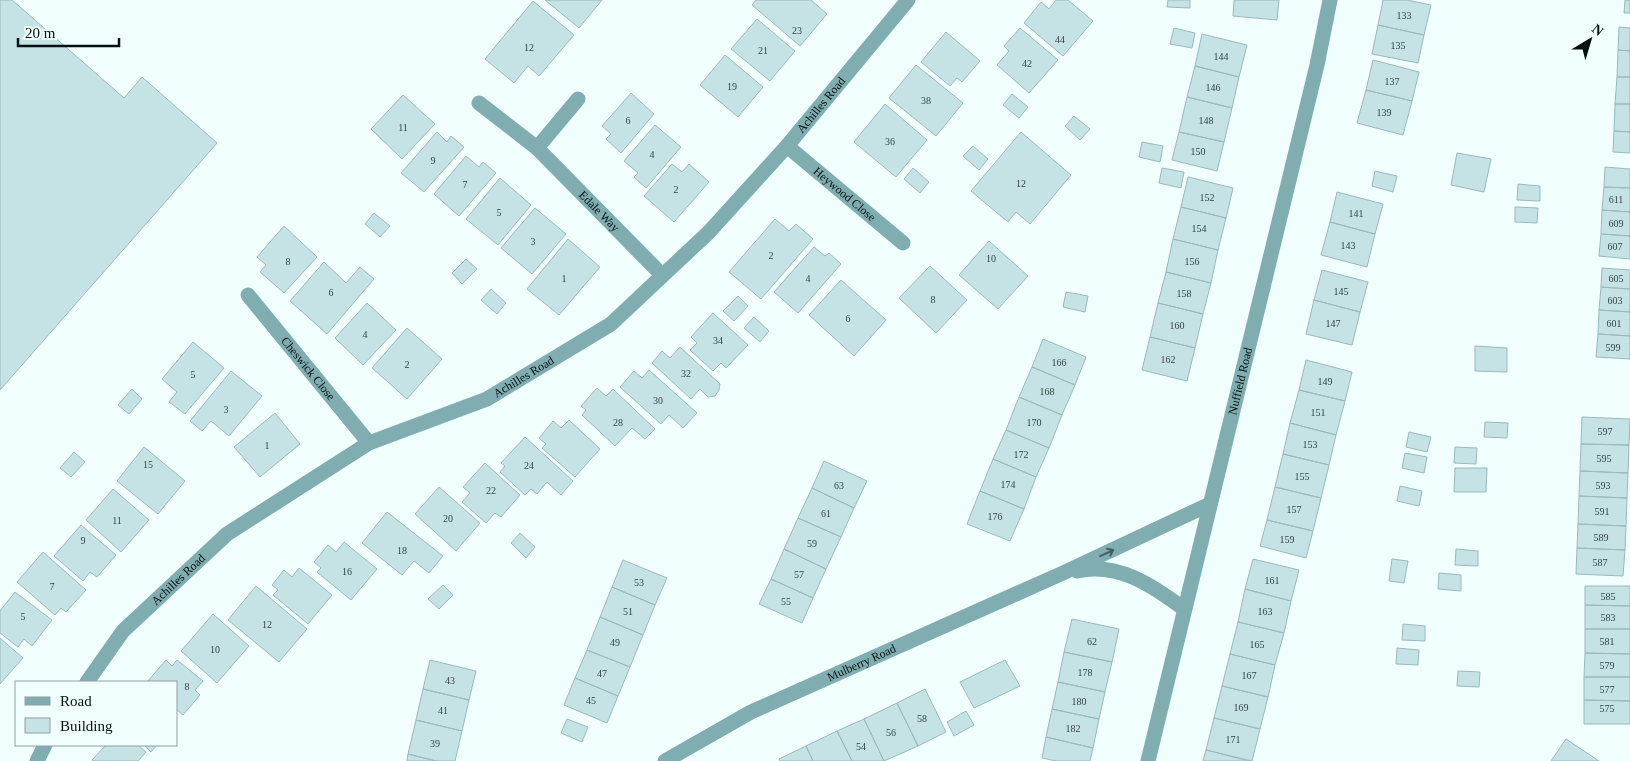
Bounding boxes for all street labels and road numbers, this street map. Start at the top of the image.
street label: Achilles Road [794,74,848,136]
street label: Heywood Close [810,164,879,224]
street label: Edale Way [576,188,622,235]
street label: Cheswick Close [278,334,338,403]
street label: Nuffield Road [1225,346,1255,416]
street label: Achilles Road [491,353,556,401]
street label: Achilles Road [148,551,208,608]
street label: Mulberry Road [825,641,898,684]

